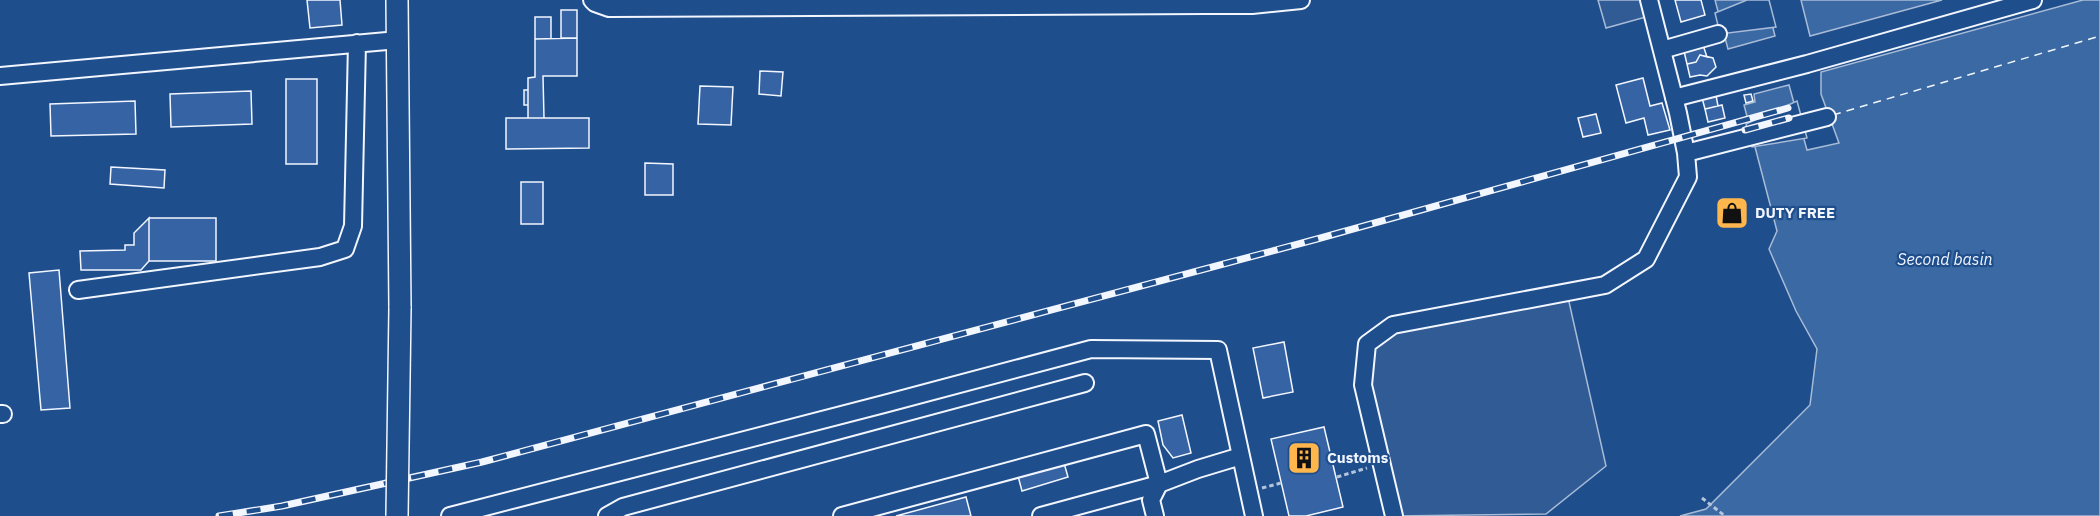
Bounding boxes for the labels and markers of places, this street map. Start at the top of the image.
shop icon: DUTY FREE [1714,195,1750,231]
place label: DUTY FREE [1755,203,1835,222]
building icon: Customs [1286,440,1322,476]
place label: Customs [1327,448,1389,467]

